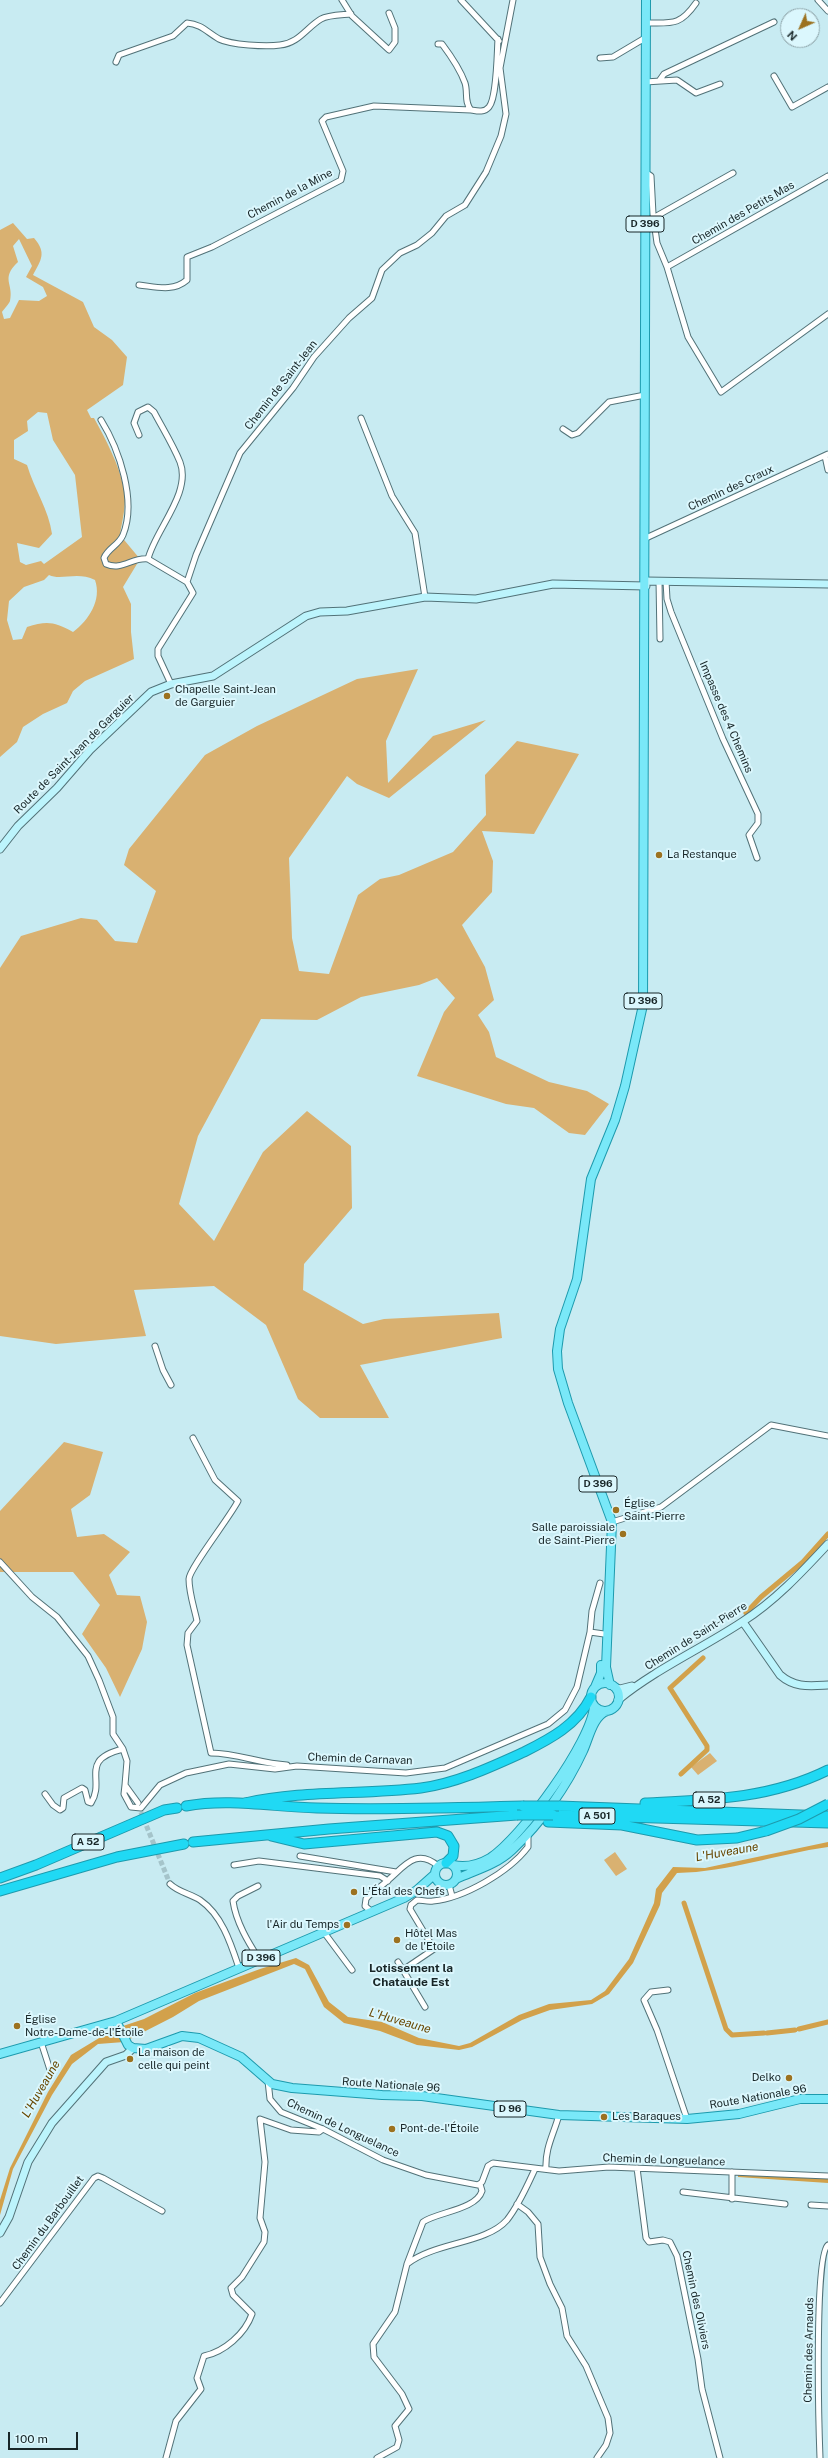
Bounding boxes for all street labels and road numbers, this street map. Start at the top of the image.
street label: Chemin de la Mine [245,166,335,222]
street label: Chemin des Petits Mas [689,178,797,248]
road number: D 396 [626,216,664,232]
street label: Chemin de Saint-Jean [242,338,320,432]
street label: Chemin des Craux [686,462,776,514]
street label: Impasse des 4 Chemins [696,659,756,775]
street label: Route de Saint-Jean de Garguier [11,691,137,817]
road number: D 396 [624,993,662,1009]
road number: D 396 [579,1476,617,1492]
street label: Chemin de Saint-Pierre [642,1599,750,1673]
street label: Chemin de Carnavan [307,1751,413,1767]
road number: A 52 [693,1792,725,1808]
road number: A 501 [579,1808,615,1824]
road number: A 52 [72,1834,104,1850]
road number: D 396 [242,1950,280,1966]
street label: Route Nationale 96 [342,2075,440,2095]
street label: Route Nationale 96 [708,2082,808,2112]
street label: Chemin de Longuelance [285,2096,401,2160]
road number: D 96 [494,2101,526,2117]
street label: Chemin de Longuelance [602,2151,726,2169]
street label: Chemin du Barbouillet [9,2173,87,2273]
street label: Chemin des Oliviers [679,2249,713,2351]
street label: Chemin des Arnauds [801,2297,817,2403]

